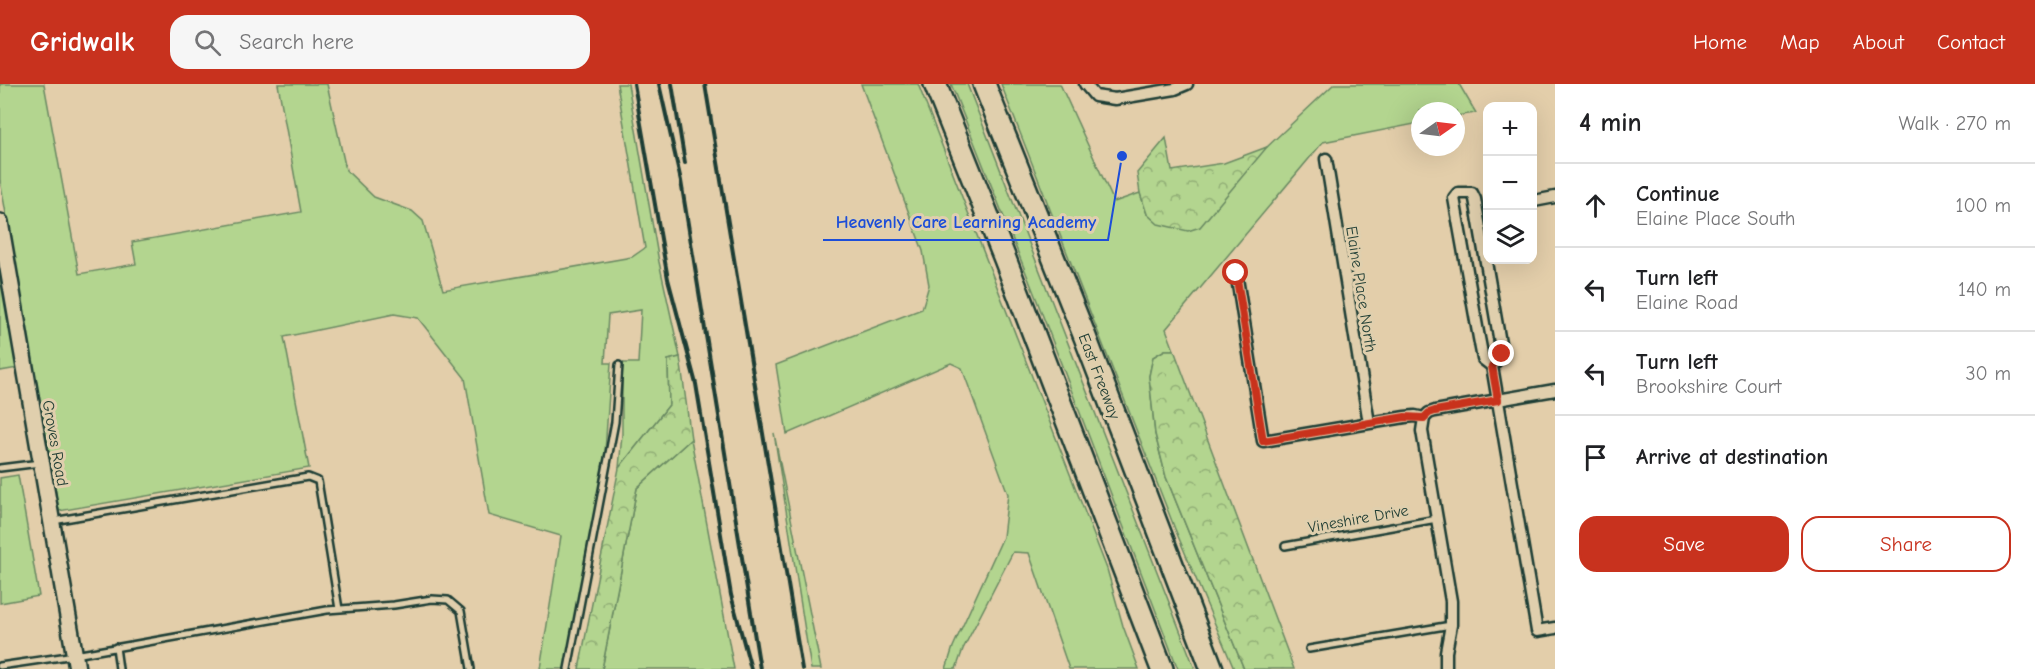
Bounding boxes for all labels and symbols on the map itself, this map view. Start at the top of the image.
north arrow [1411,102,1465,156]
callout: Heavenly Care Learning Academy [823,204,1108,240]
text: Heavenly Care Learning Academy [836,212,1097,233]
street label: Elaine Place North [1342,225,1380,354]
route start [1222,259,1248,285]
street label: East Freeway [1074,331,1124,423]
route end [1488,340,1514,366]
street label: Groves Road [39,399,71,487]
street label: Vineshire Drive [1306,501,1410,537]

